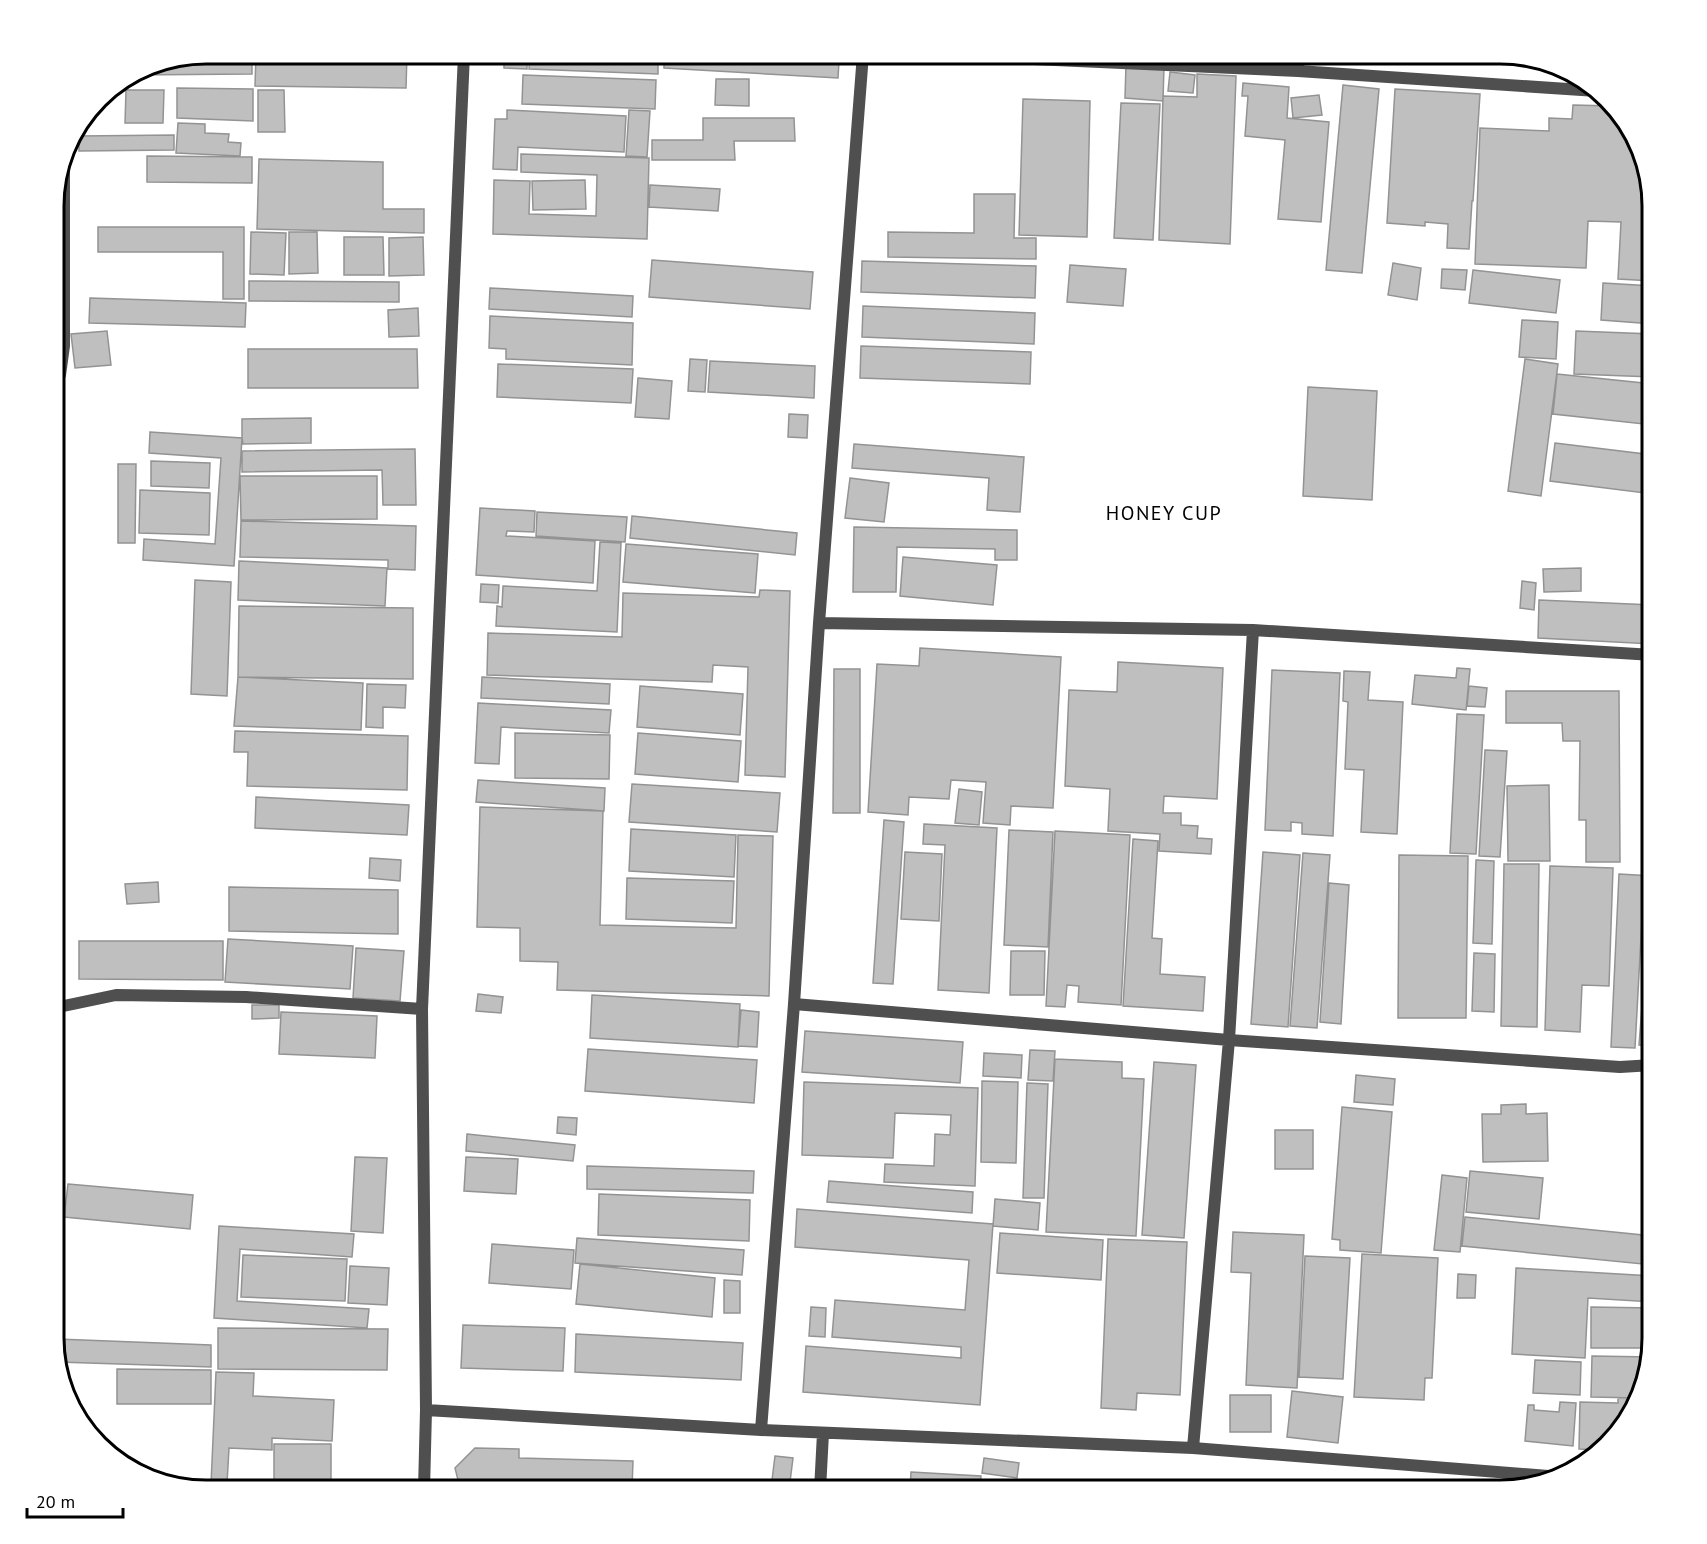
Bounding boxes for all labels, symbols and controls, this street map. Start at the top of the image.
district label: HONEY CUP [1106,500,1222,526]
scale bar [27,1481,123,1519]
text: 20 m [36,1490,75,1513]

